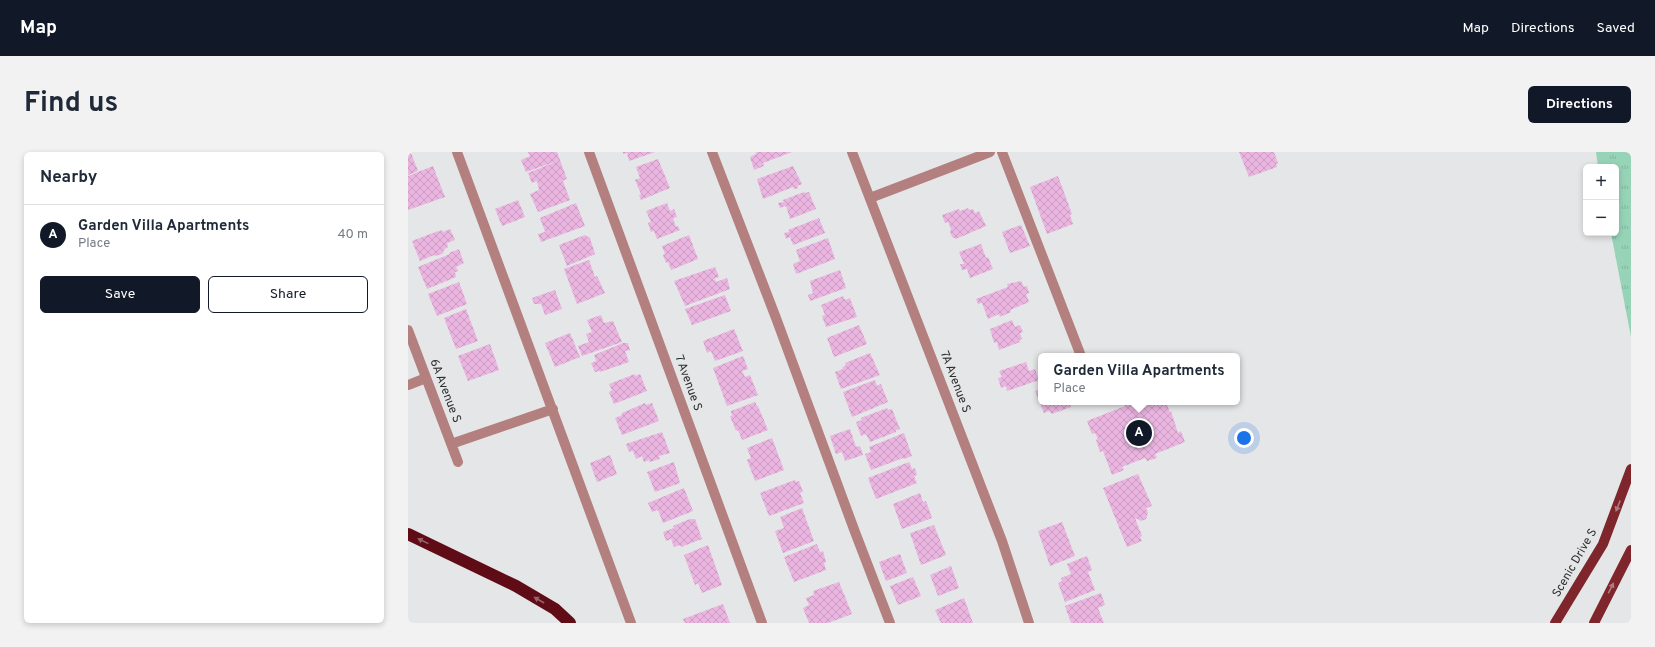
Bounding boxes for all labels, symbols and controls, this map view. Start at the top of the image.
text: Map [20,16,57,40]
text: Map [1463,20,1489,37]
text: Directions [1511,20,1575,37]
text: Saved [1597,20,1635,37]
text: Find us [24,86,118,122]
button: Directions [1528,86,1631,123]
map controls [1583,164,1619,236]
button: + [1583,164,1619,200]
text: Nearby [40,167,97,189]
button: − [1583,200,1619,236]
text: Garden Villa Apartments [78,217,249,236]
text: A [48,227,58,243]
text: 40 m [338,227,368,243]
text: Place [78,236,110,252]
button: Save [40,276,200,313]
button: Share [208,276,368,313]
street label: 7A Avenue S [936,349,974,415]
street label: 7 Avenue S [671,353,705,413]
popup [1038,353,1240,405]
street label: 6A Avenue S [426,357,464,425]
text: Garden Villa Apartments [1053,362,1225,381]
text: Place [1053,381,1086,397]
pin: A [1126,418,1152,448]
your location [1234,428,1254,448]
one-way arrow [1614,500,1620,512]
street label: Scenic Drive S [1549,526,1601,600]
one-way arrow [418,538,429,544]
one-way arrow [1608,583,1615,594]
one-way arrow [533,596,545,603]

